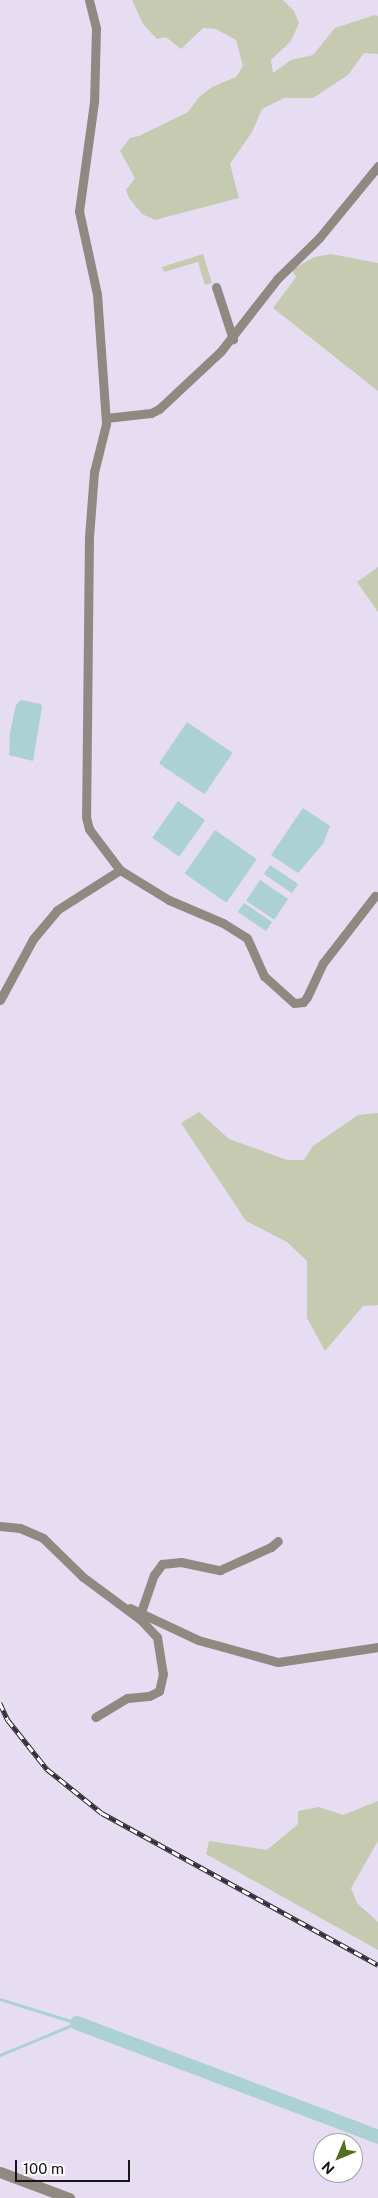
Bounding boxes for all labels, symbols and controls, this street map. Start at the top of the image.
north arrow [313,2133,363,2183]
scale bar [18,2150,132,2182]
text: N [319,2158,338,2177]
text: 100 m [23,2160,64,2177]

